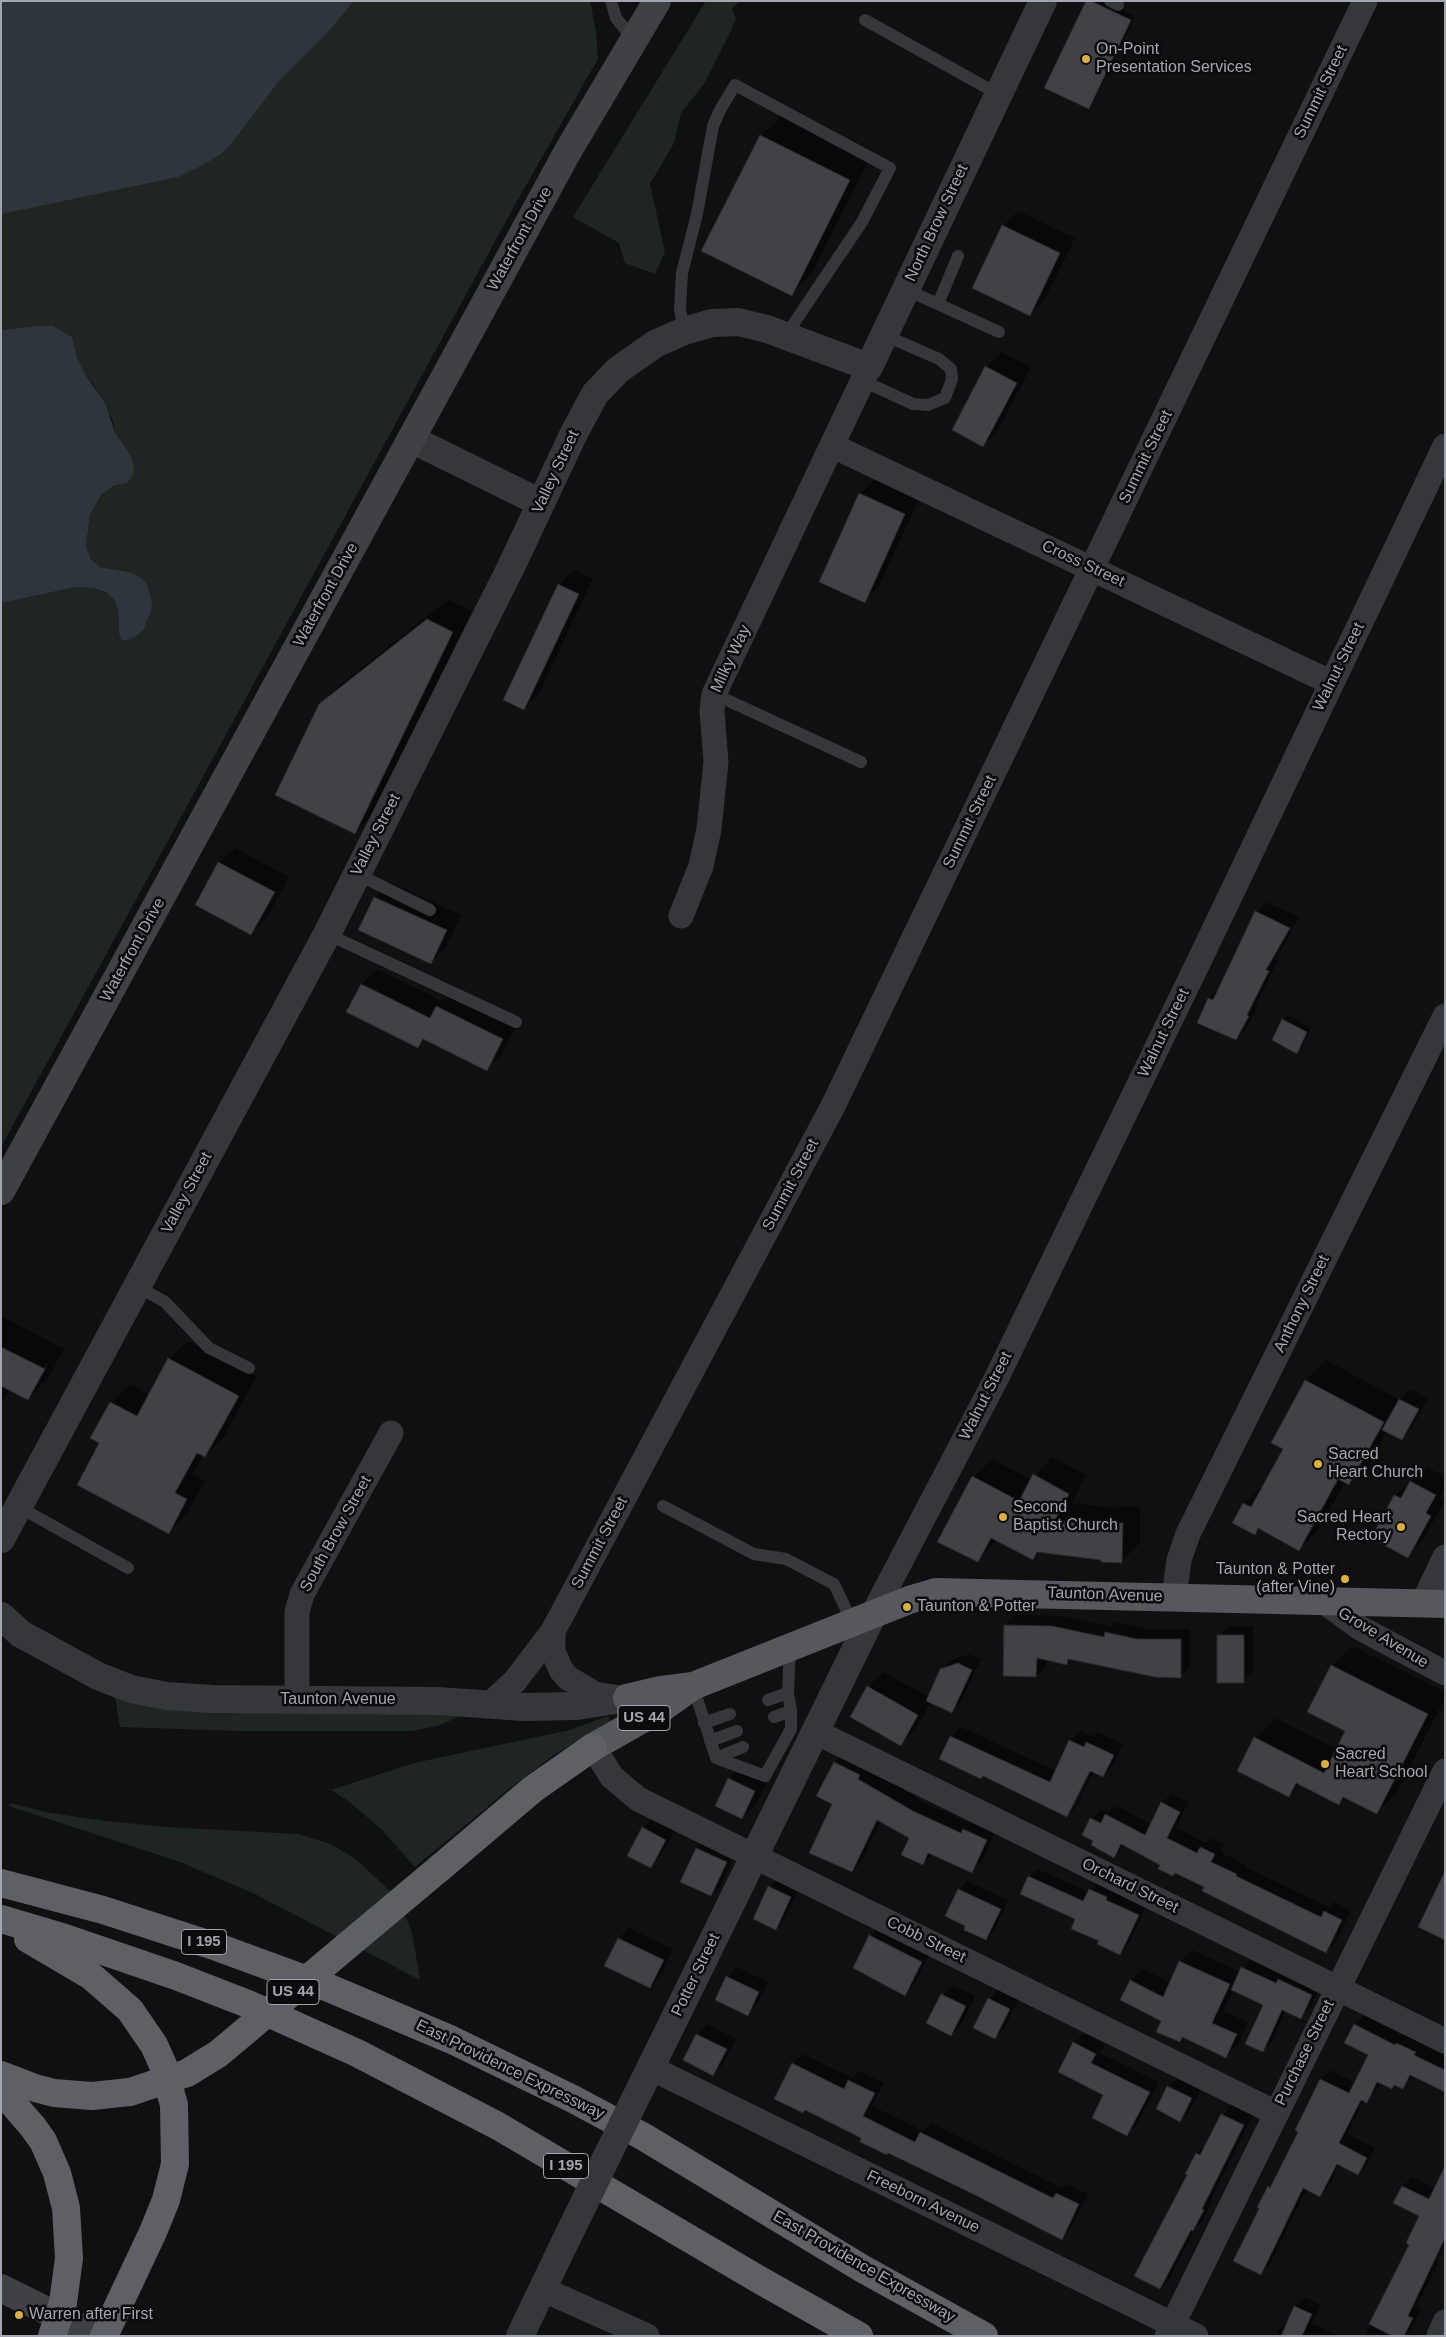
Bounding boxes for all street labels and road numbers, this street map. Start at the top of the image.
street label: Summit Street [1290,42,1352,142]
street label: North Brow Street [901,161,973,285]
street label: Waterfront Drive [484,184,556,294]
street label: Summit Street [1115,407,1177,507]
street label: Valley Street [528,427,584,517]
street label: Cross Street [1039,537,1127,591]
street label: Waterfront Drive [290,540,362,650]
street label: Walnut Street [1309,619,1369,715]
street label: Milky Way [707,622,755,696]
street label: Summit Street [939,772,1001,872]
street label: Valley Street [347,791,405,879]
street label: Waterfront Drive [97,895,169,1005]
street label: Walnut Street [1134,985,1194,1081]
street label: Summit Street [759,1136,823,1234]
street label: Valley Street [158,1149,216,1237]
street label: Anthony Street [1270,1252,1334,1356]
street label: Walnut Street [956,1349,1016,1443]
street label: South Brow Street [296,1473,376,1595]
street label: Summit Street [568,1494,632,1592]
street label: Taunton Avenue [1047,1583,1163,1607]
street label: Grove Avenue [1334,1604,1432,1672]
street label: Taunton Avenue [280,1690,396,1710]
road number: US 44 [618,1706,670,1730]
street label: Orchard Street [1079,1854,1181,1918]
street label: Cobb Street [883,1913,969,1967]
road number: I 195 [182,1930,226,1954]
street label: Potter Street [668,1930,724,2020]
road number: US 44 [267,1980,319,2004]
street label: Purchase Street [1271,1997,1339,2109]
street label: East Providence Expressway [413,2016,607,2124]
road number: I 195 [544,2154,588,2178]
street label: Freeborn Avenue [863,2166,983,2238]
street label: East Providence Expressway [769,2207,959,2327]

